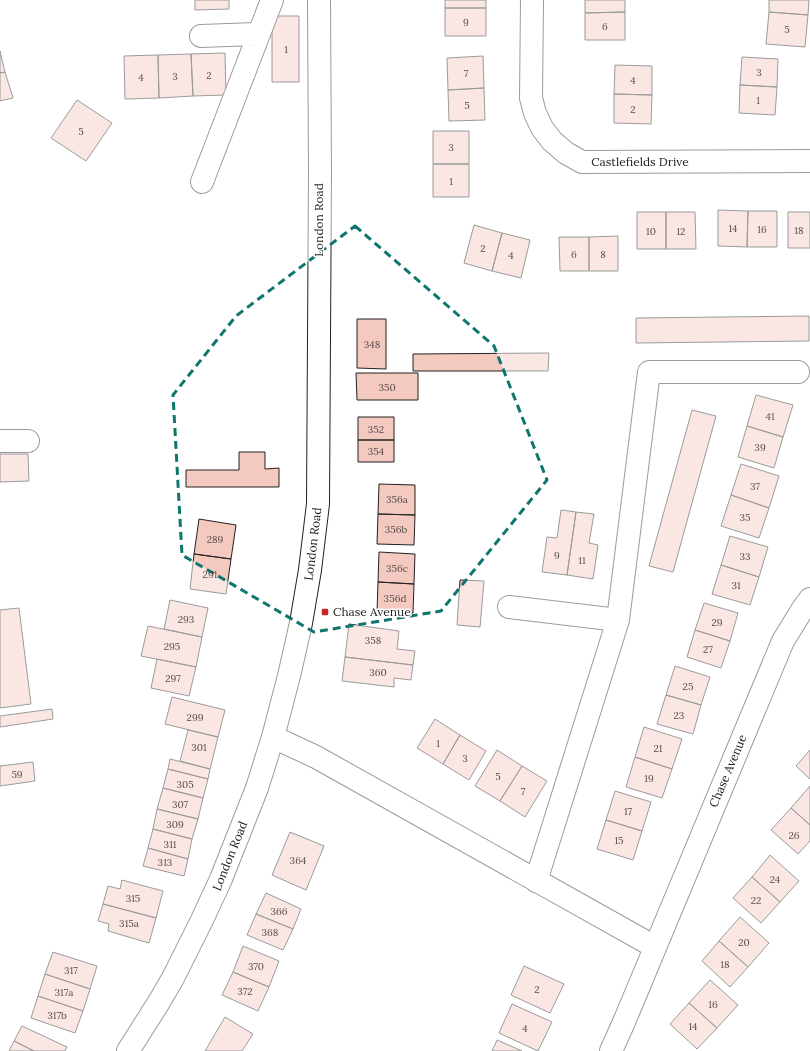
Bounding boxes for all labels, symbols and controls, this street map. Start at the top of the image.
house number: 9 [463,16,469,29]
house number: 6 [602,20,608,33]
house number: 5 [784,23,790,36]
house number: 1 [284,43,288,56]
house number: 3 [756,66,762,79]
house number: 7 [464,67,469,80]
house number: 2 [206,69,212,82]
house number: 3 [172,70,178,83]
house number: 4 [138,71,144,84]
house number: 4 [630,74,636,87]
house number: 1 [756,94,760,107]
house number: 5 [464,99,470,112]
house number: 2 [630,103,636,116]
house number: 5 [78,125,84,138]
house number: 3 [448,141,454,154]
street label: Castlefields Drive [591,154,689,169]
house number: 1 [449,175,453,188]
street label: London Road [311,183,326,257]
house number: 14 [728,222,738,235]
house number: 16 [757,223,767,236]
house number: 18 [794,224,804,237]
house number: 10 [646,225,656,238]
house number: 12 [676,225,686,238]
house number: 2 [480,242,486,255]
house number: 6 [571,248,577,261]
house number: 8 [600,248,606,261]
house number: 4 [508,249,514,262]
house number: 348 [364,338,381,351]
house number: 350 [378,381,396,394]
house number: 41 [765,410,775,423]
house number: 352 [368,423,384,436]
house number: 39 [754,441,766,454]
house number: 354 [368,445,385,458]
house number: 37 [750,480,760,493]
house number: 356a [386,493,408,506]
street label: London Road [301,506,324,581]
house number: 35 [739,511,751,524]
house number: 356b [385,523,407,536]
house number: 289 [207,533,224,546]
house number: 9 [554,549,560,562]
house number: 33 [739,550,751,563]
house number: 11 [578,554,586,567]
house number: 356c [386,562,408,575]
house number: 291 [203,568,218,581]
house number: 31 [731,579,741,592]
house number: 356d [384,592,406,605]
place label: Chase Avenue [333,604,411,619]
marker: Chase Avenue [320,607,330,617]
house number: 293 [178,613,195,626]
house number: 29 [711,616,723,629]
house number: 358 [365,634,382,647]
house number: 295 [164,640,180,653]
house number: 27 [703,643,713,656]
house number: 360 [369,666,387,679]
house number: 297 [165,672,181,685]
house number: 25 [683,680,693,693]
house number: 23 [674,709,685,722]
house number: 299 [187,711,204,724]
street label: Chase Avenue [705,732,750,810]
house number: 1 [436,737,440,750]
house number: 301 [191,741,207,754]
house number: 21 [653,742,663,755]
house number: 3 [462,752,468,765]
house number: 59 [11,768,23,781]
house number: 5 [495,770,501,783]
house number: 19 [644,772,654,785]
house number: 305 [176,778,194,791]
house number: 7 [521,785,526,798]
house number: 307 [172,798,188,811]
house number: 17 [624,805,633,818]
house number: 309 [166,818,184,831]
street label: London Road [209,819,250,893]
house number: 26 [788,829,800,842]
house number: 15 [614,834,624,847]
house number: 311 [164,838,177,851]
house number: 364 [290,854,307,867]
house number: 313 [158,856,173,869]
house number: 24 [770,873,781,886]
house number: 315 [126,892,140,905]
house number: 22 [751,894,761,907]
house number: 366 [270,905,288,918]
house number: 315a [119,917,139,930]
house number: 368 [262,926,279,939]
house number: 20 [738,936,750,949]
house number: 18 [720,958,730,971]
house number: 370 [248,960,264,973]
house number: 317 [64,964,78,977]
house number: 2 [534,983,540,996]
house number: 372 [237,985,253,998]
house number: 317a [55,986,73,999]
house number: 16 [708,998,718,1011]
house number: 317b [47,1009,67,1022]
house number: 14 [688,1020,698,1033]
house number: 4 [522,1022,528,1035]

